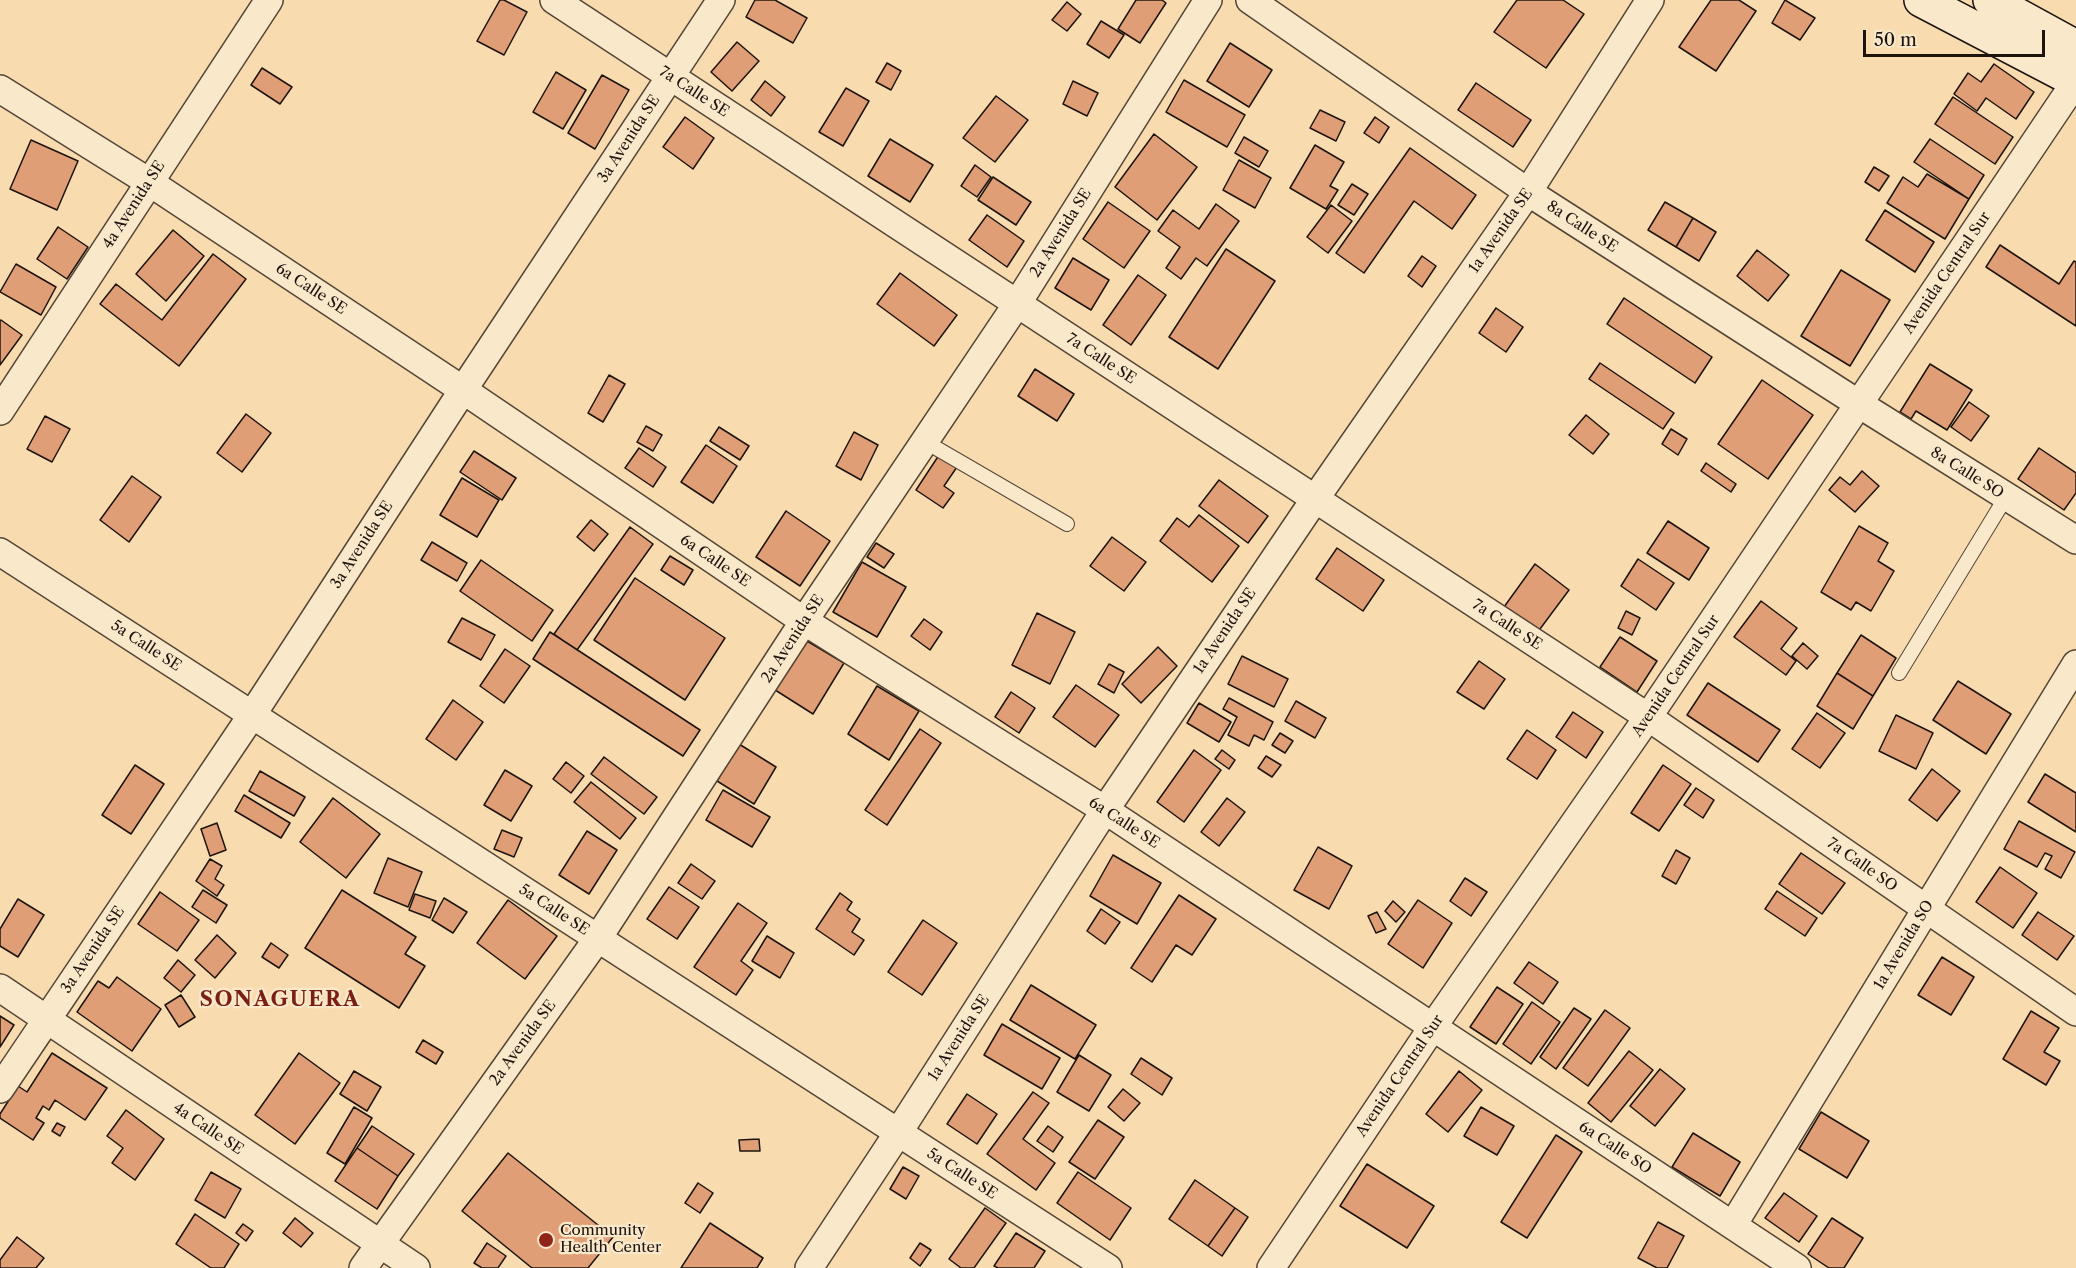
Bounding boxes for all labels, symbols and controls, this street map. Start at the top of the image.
scale bar [1866,18,2048,56]
text: 50 m [1874,29,1917,51]
street label: 7a Calle SE [656,63,732,121]
street label: 3a Avenida SE [594,92,664,186]
street label: 4a Avenida SE [99,158,169,252]
street label: 2a Avenida SE [1027,185,1095,281]
street label: 1a Avenida SE [1465,185,1537,277]
street label: 8a Calle SE [1543,197,1621,257]
street label: Avenida Central Sur [1900,209,1994,337]
street label: 6a Calle SE [272,259,350,319]
street label: 7a Calle SE [1063,330,1139,388]
street label: 8a Calle SO [1927,443,2007,503]
street label: 3a Avenida SE [327,498,397,592]
street label: 6a Calle SE [676,531,754,591]
street label: 1a Avenida SE [1190,585,1260,677]
street label: 2a Avenida SE [758,592,828,686]
street label: 7a Calle SE [1469,596,1545,654]
street label: Avenida Central Sur [1629,612,1723,740]
street label: 5a Calle SE [107,617,185,675]
street label: 6a Calle SE [1085,793,1163,853]
street label: 7a Calle SO [1823,834,1901,896]
street label: 5a Calle SE [515,881,593,939]
street label: 1a Avenida SO [1870,897,1938,993]
street label: 3a Avenida SE [57,903,129,997]
district label: SONAGUERA [200,987,360,1013]
street label: 1a Avenida SE [925,992,993,1084]
street label: 2a Avenida SE [486,997,560,1089]
street label: Avenida Central Sur [1353,1012,1447,1140]
street label: 4a Calle SE [170,1099,246,1159]
street label: 6a Calle SO [1575,1118,1655,1178]
street label: 5a Calle SE [923,1145,1001,1203]
place label: Community Health Center [560,1222,661,1257]
marker: Community Health Center [537,1231,555,1249]

